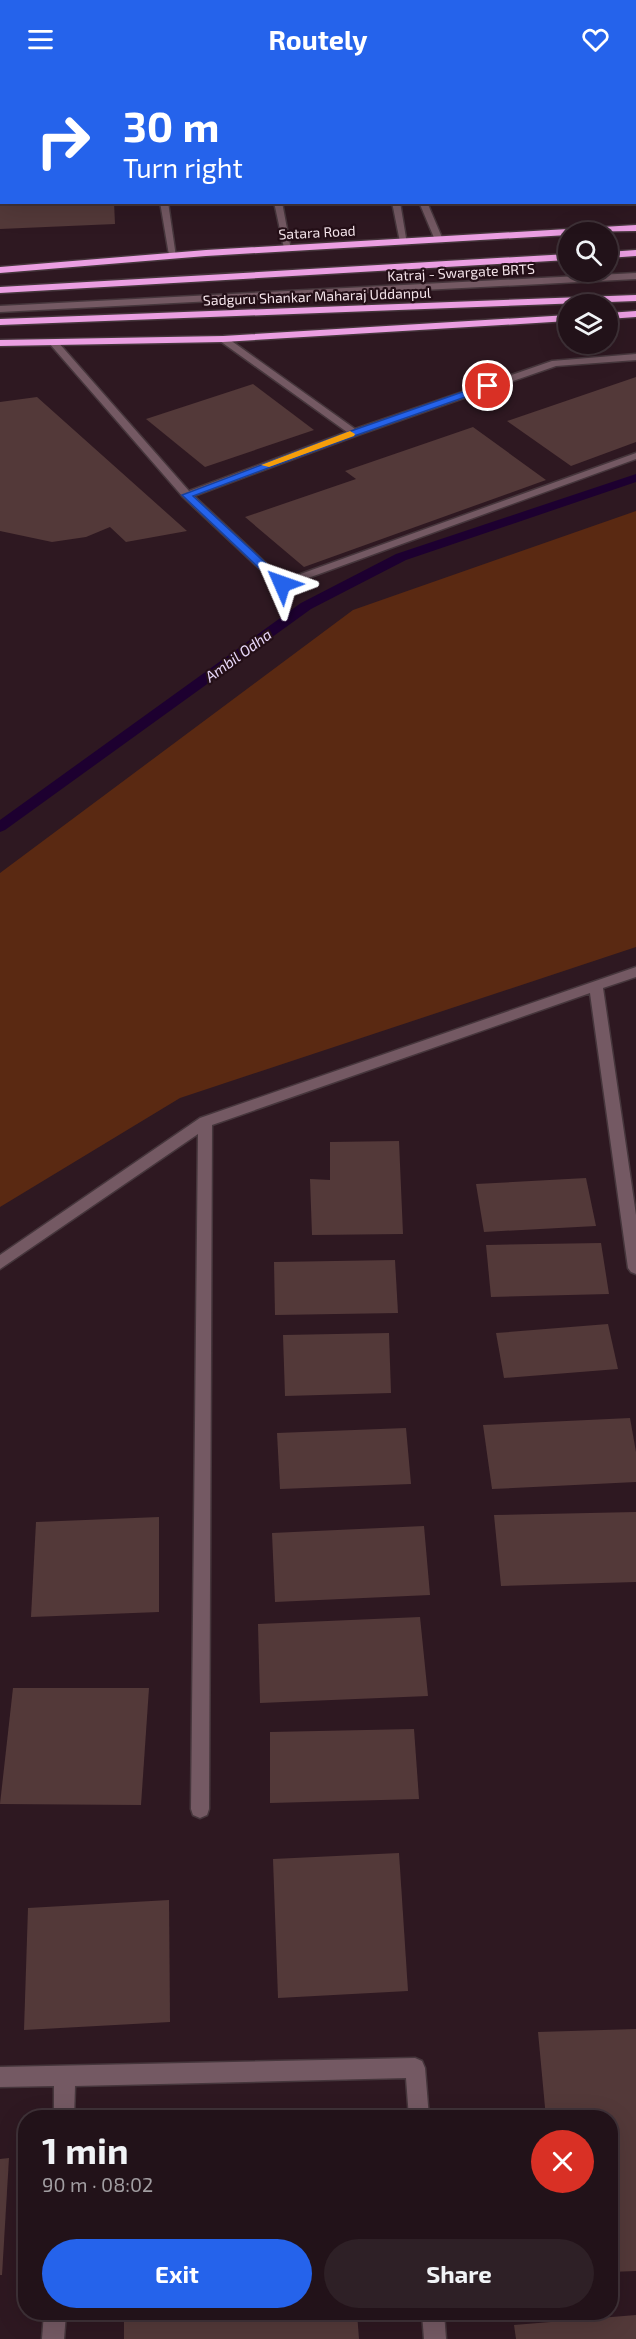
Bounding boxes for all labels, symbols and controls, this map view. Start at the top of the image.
icon: menu [24,23,57,56]
text: Routely [268,23,368,55]
icon: heart [579,23,612,56]
text: 30 m [123,100,219,150]
icon: right [24,102,102,180]
text: Turn right [123,151,243,183]
street label: Satara Road [278,221,356,243]
map controls [558,222,618,354]
button: search [558,222,618,282]
street label: Katraj - Swargate BRTS [387,260,535,284]
street label: Sadguru Shankar Maharaj Uddanpul [203,283,432,308]
button: layers [558,294,618,354]
pin [462,360,513,411]
icon: arrive [471,369,504,402]
position arrow [250,552,314,616]
water label: Ambil Odha [200,625,275,686]
text: 1 min [42,2128,129,2171]
button: close [531,2130,594,2193]
text: 90 m · 08:02 [42,2172,153,2196]
button: Exit [42,2239,312,2308]
button: Share [324,2239,594,2308]

